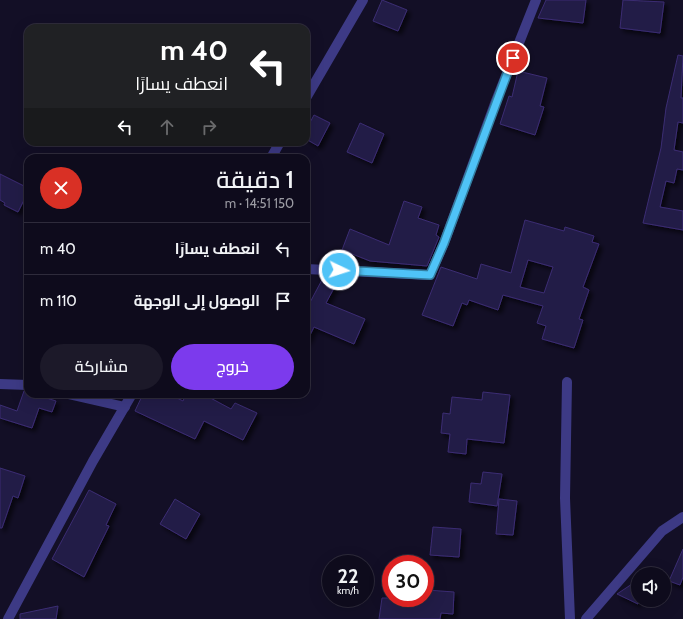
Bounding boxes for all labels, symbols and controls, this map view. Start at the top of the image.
text: 40 m [160,33,228,67]
icon: left [242,40,294,92]
pin [496,41,530,75]
icon: arrive [502,47,524,69]
text: انعطف يسارًا [135,73,228,95]
icon: left [114,116,136,138]
icon: ahead [156,116,178,138]
icon: right [198,116,220,138]
text: 1 دقيقة [216,165,294,194]
button: close [40,167,82,209]
text: 150 m · 14:51 [225,195,294,211]
icon: left [272,238,294,260]
text: 40 m [40,240,76,258]
text: انعطف يسارًا [175,240,260,258]
position arrow [318,249,360,291]
icon: arrive [272,290,294,312]
text: 110 m [40,292,77,310]
text: الوصول إلى الوجهة [134,292,260,310]
button: مشاركة [40,344,163,390]
button: خروج [171,344,294,390]
speed limit sign: 30 [382,555,434,607]
text: 22 [337,564,359,588]
map controls [631,567,671,607]
button: sound [631,567,671,607]
text: km/h [337,584,359,597]

